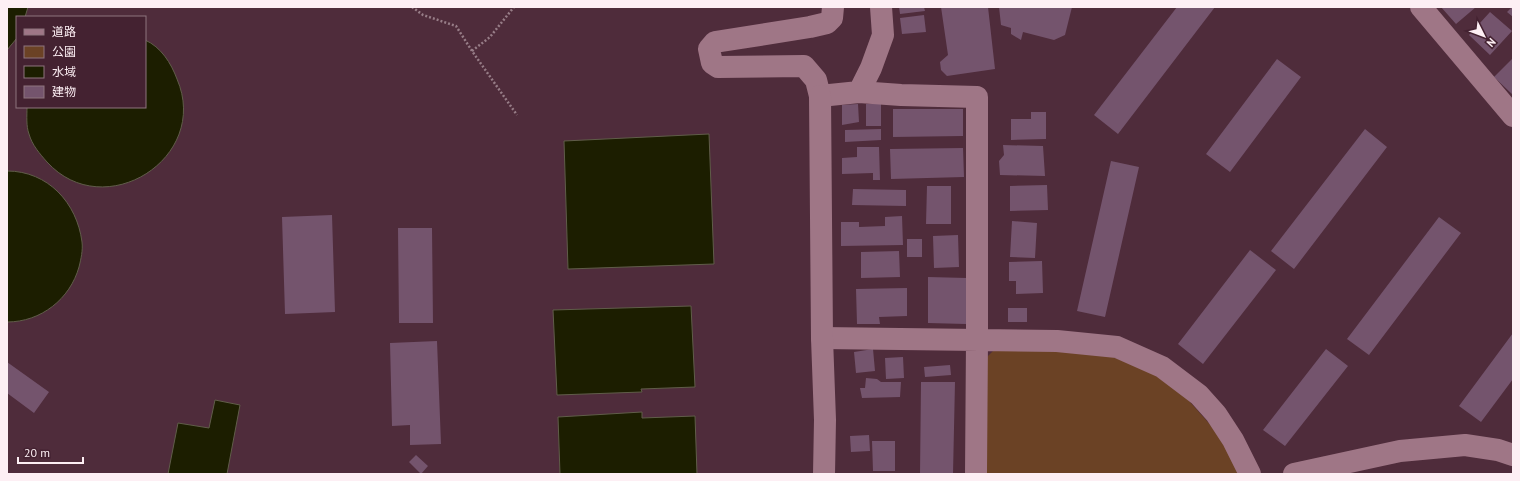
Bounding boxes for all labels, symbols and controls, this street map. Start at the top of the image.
legend [16,16,146,108]
north arrow [1464,16,1504,56]
text: 道路 [52,24,76,39]
text: N [1484,35,1499,50]
text: 公園 [52,44,76,59]
text: 水域 [52,64,76,79]
text: 建物 [52,84,76,99]
scale bar [18,439,83,465]
text: 20 m [24,445,50,460]

